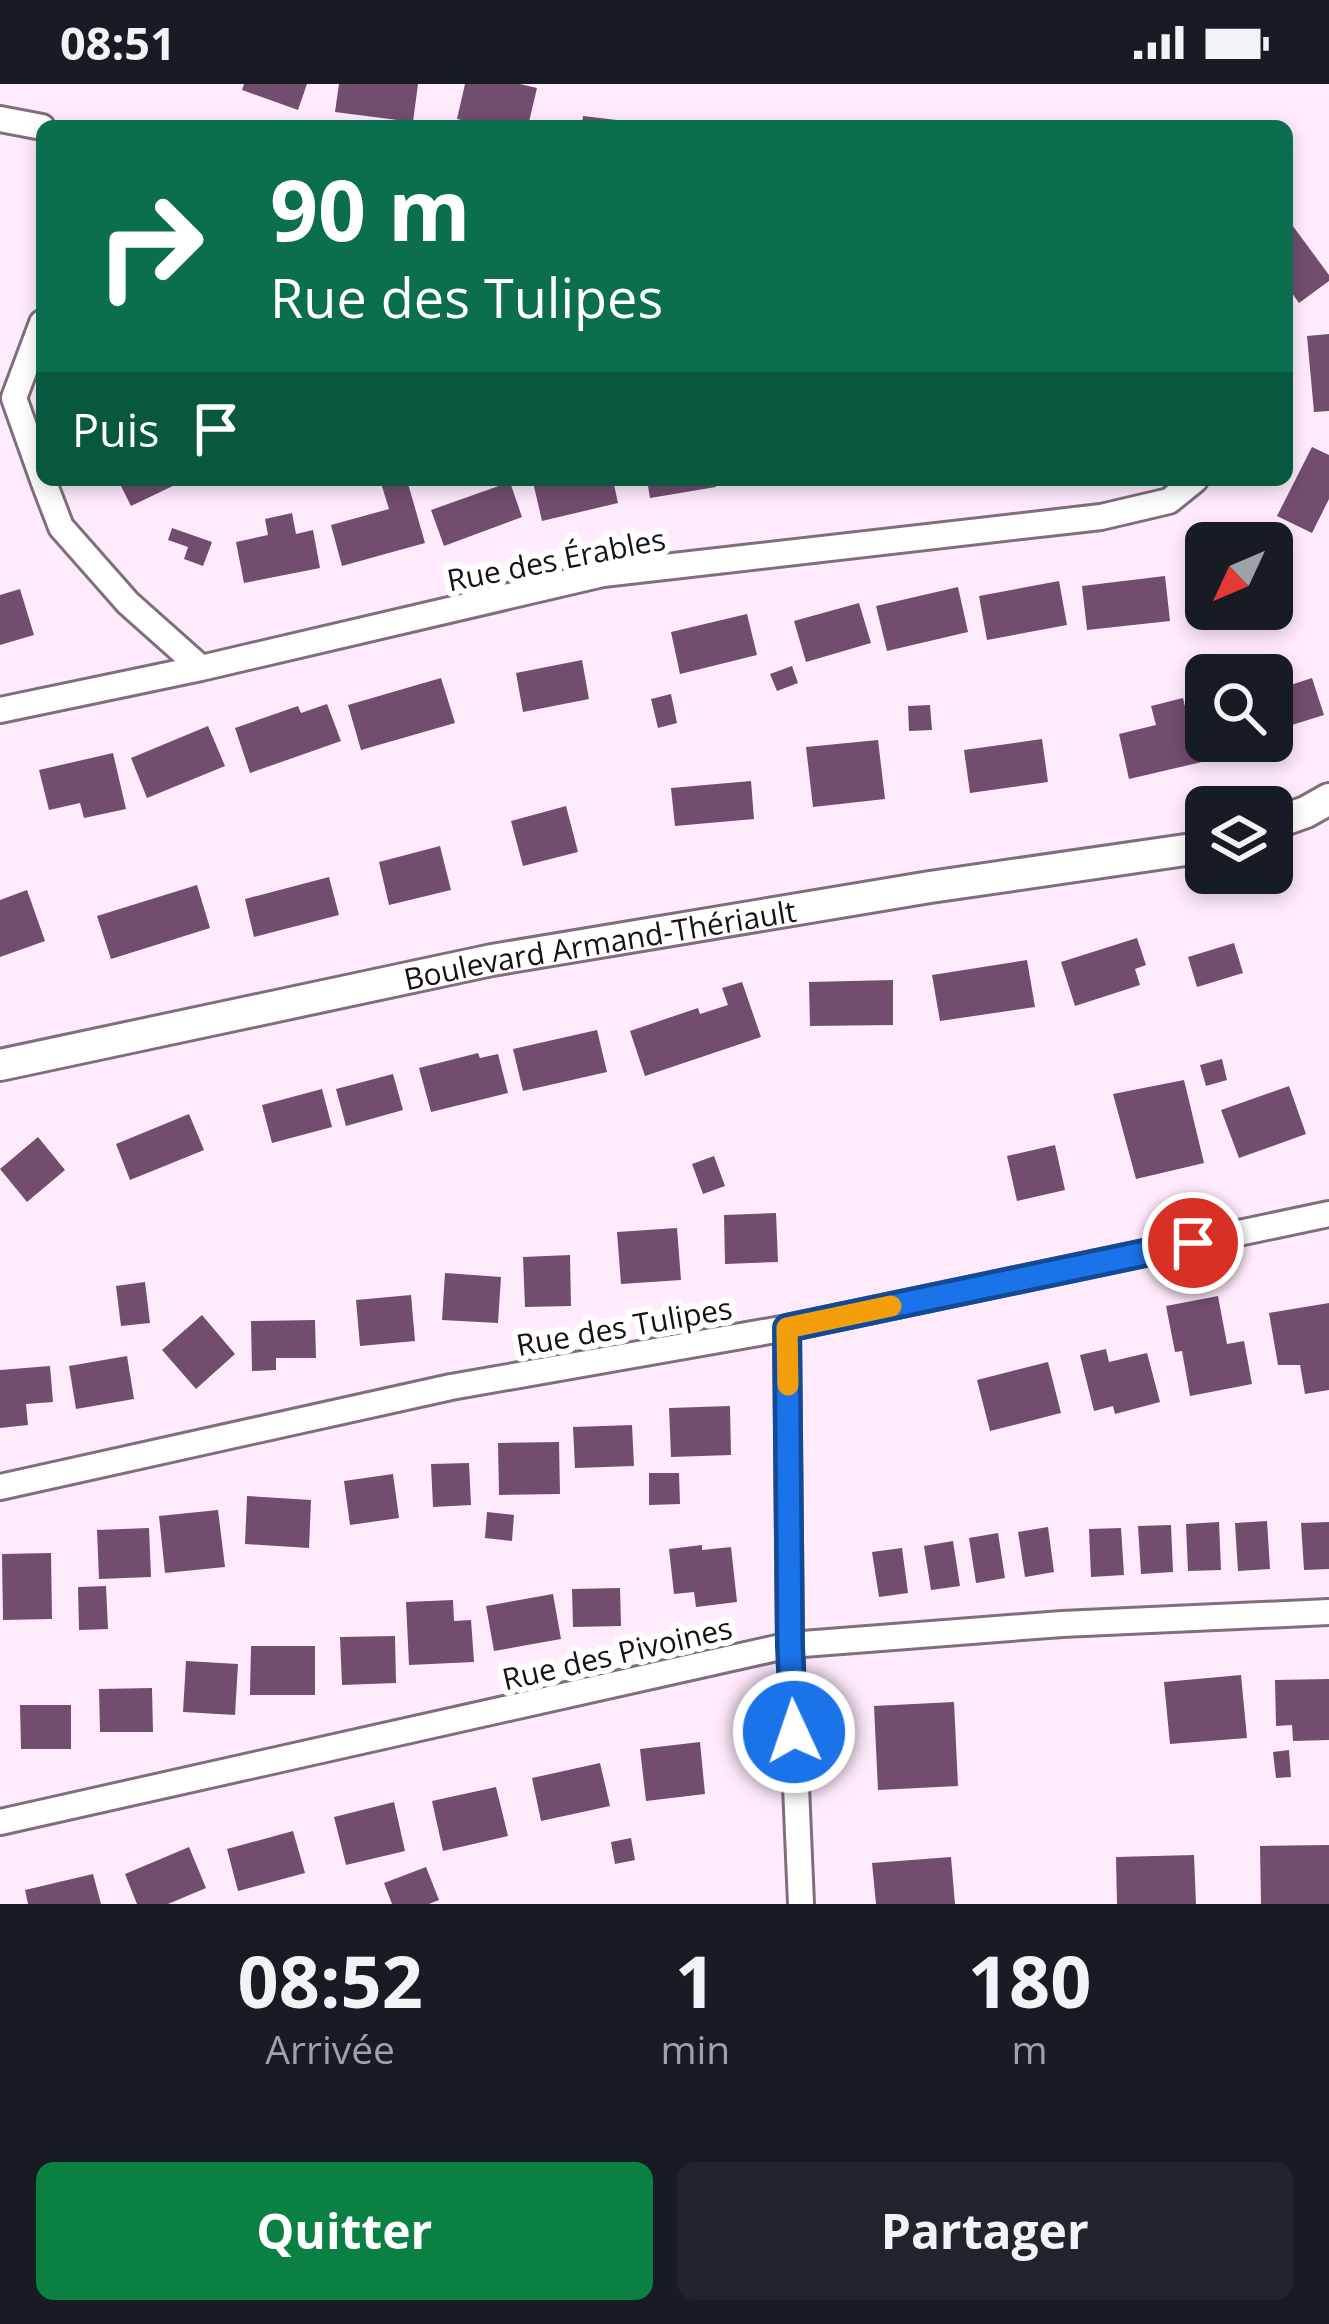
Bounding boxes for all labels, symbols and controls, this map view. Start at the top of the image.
text: 08:51 [60,12,176,73]
text: 90 m [270,151,470,266]
icon: right [72,168,228,324]
text: Rue des Tulipes [270,260,663,334]
icon: arrive [183,396,249,462]
text: Puis [72,399,159,460]
street label: Rue des Érables [443,518,669,600]
north arrow [1185,522,1293,630]
map controls [1185,522,1293,894]
button: search [1185,654,1293,762]
button: layers [1185,786,1293,894]
street label: Boulevard Armand-Thériault [400,889,799,999]
pin [1142,1192,1244,1294]
icon: arrive [1160,1210,1226,1276]
street label: Rue des Tulipes [513,1287,735,1365]
street label: Rue des Pivoines [498,1607,736,1699]
position arrow [731,1669,857,1795]
text: 08:52 [238,1931,423,2029]
text: 1 [675,1931,716,2029]
text: 180 [968,1931,1091,2029]
text: Arrivée [265,2022,395,2075]
text: min [660,2022,730,2075]
text: m [1012,2022,1048,2075]
button: Quitter [36,2162,653,2300]
button: Partager [677,2162,1293,2300]

